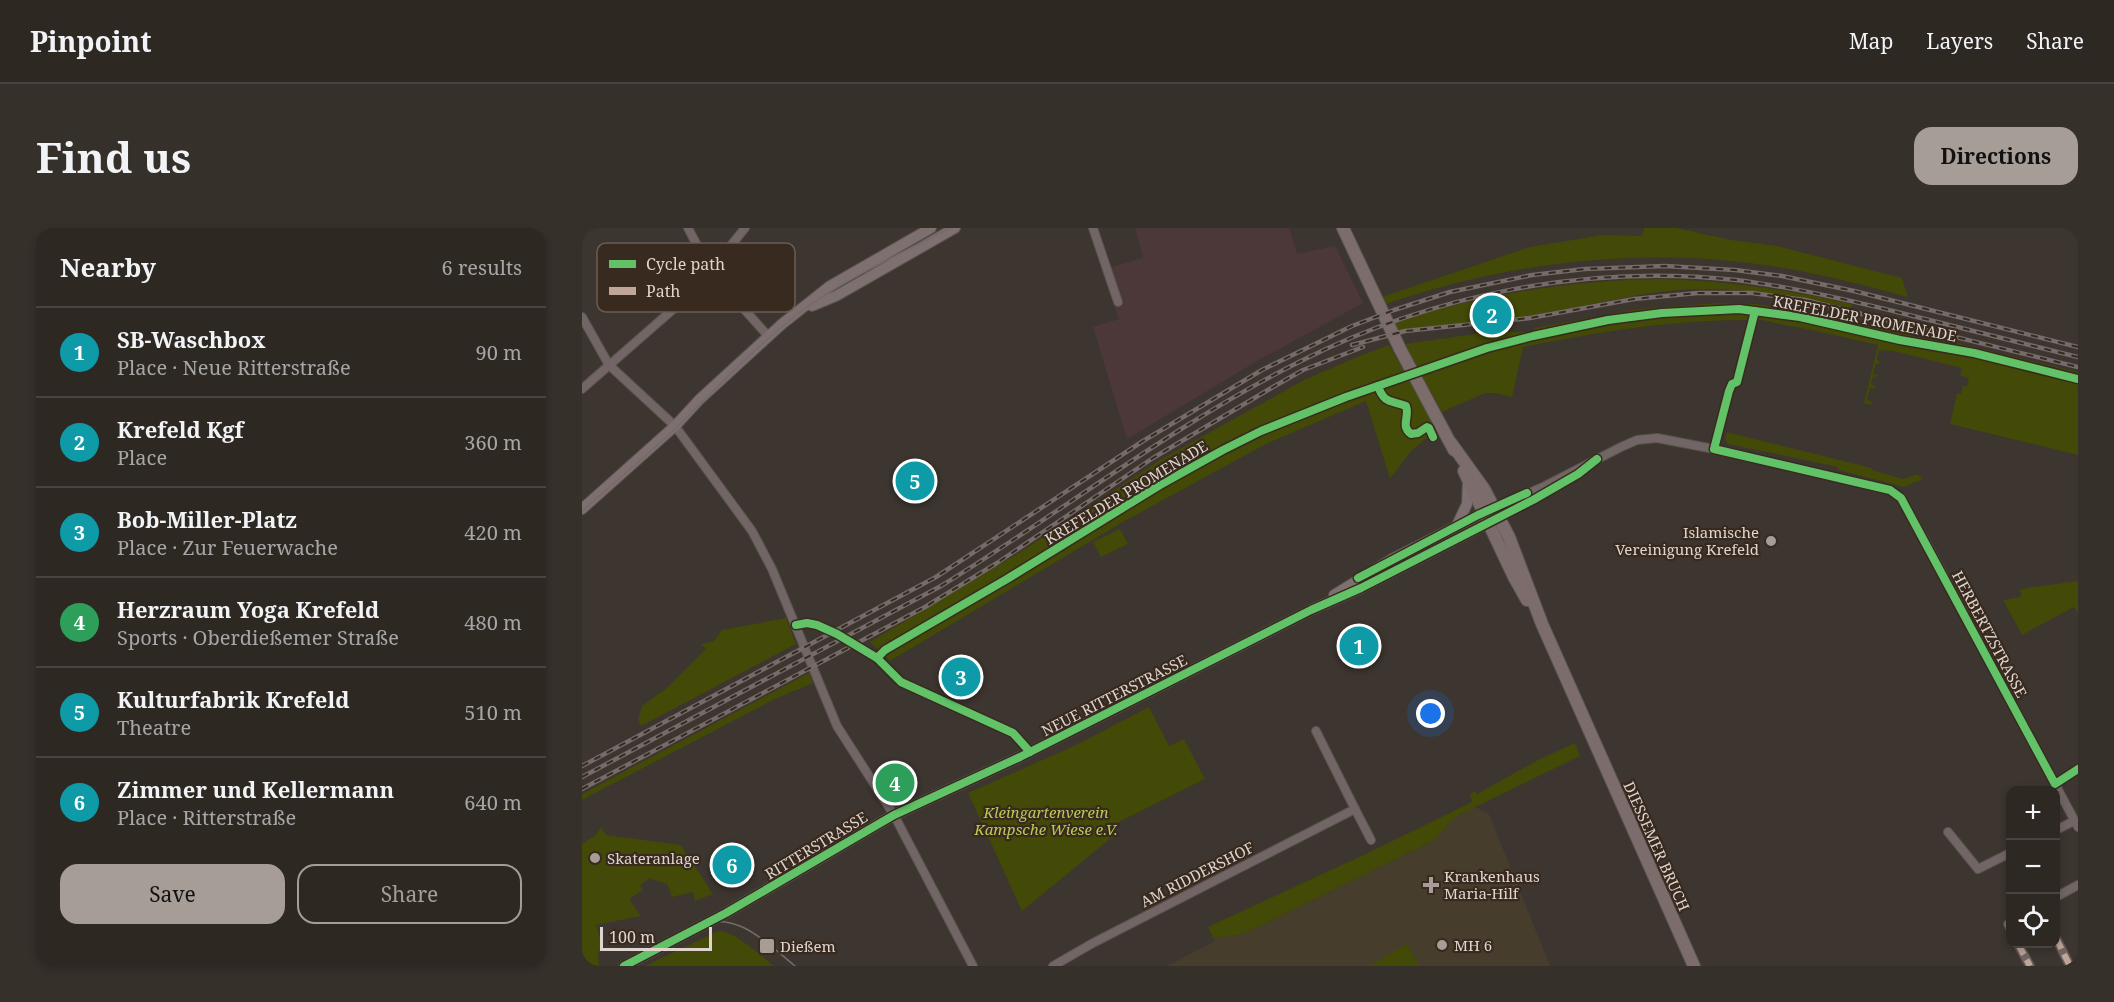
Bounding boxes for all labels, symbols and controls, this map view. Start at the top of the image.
text: Pinpoint [30,22,152,60]
text: Map [1849,27,1893,55]
text: Layers [1926,27,1993,55]
text: Share [2026,27,2084,55]
button: Directions [1914,127,2078,185]
text: Find us [36,128,191,185]
legend [597,243,795,312]
text: Nearby [60,249,156,285]
text: Cycle path [646,253,725,275]
text: 6 results [442,254,522,281]
text: Path [646,280,680,302]
street label: KREFELDER PROMENADE [1771,290,1959,346]
pin: 2 [1472,292,1512,338]
text: SB-Waschbox [117,324,265,354]
text: 1 [74,339,85,366]
text: 90 m [476,339,522,366]
text: Place · Neue Ritterstraße [117,354,351,381]
text: Krefeld Kgf [117,414,244,444]
text: 2 [74,429,85,456]
text: 360 m [464,429,522,456]
street label: KREFELDER PROMENADE [1041,435,1211,549]
text: Place [117,444,167,471]
pin: 5 [896,458,934,504]
text: Bob-Miller-Platz [117,504,297,534]
text: 3 [74,519,85,546]
text: 420 m [464,519,522,546]
place label: Islamische Vereinigung Krefeld [1615,522,1759,559]
text: Place · Zur Feuerwache [117,534,338,561]
marker: Islamische Vereinigung Krefeld [1764,534,1778,548]
street label: HERBERTZSTRASSE [1948,567,2032,701]
text: Herzraum Yoga Krefeld [117,594,379,624]
text: 4 [74,609,85,636]
text: 480 m [464,609,522,636]
text: Sports · Oberdießemer Straße [117,624,399,651]
pin: 1 [1340,624,1378,668]
street label: NEUE RITTERSTRASSE [1038,650,1190,740]
pin: 3 [942,654,980,700]
text: Kulturfabrik Krefeld [117,684,349,714]
text: 5 [74,699,85,726]
text: 510 m [464,699,522,726]
your location [1416,699,1445,728]
text: Theatre [117,714,191,741]
pin: 4 [876,760,914,806]
text: Zimmer und Kellermann [117,774,394,804]
street label: DIESSEMER BRUCH [1619,778,1695,914]
map controls [2006,786,2060,948]
button: + [2006,786,2060,840]
text: 6 [74,789,85,816]
text: 640 m [464,789,522,816]
park label: Kleingartenverein Kampsche Wiese e.V. [973,802,1118,839]
text: Place · Ritterstraße [117,804,296,831]
street label: RITTERSTRASSE [761,807,871,883]
street label: AM RIDDERSHOF [1137,837,1257,911]
button: − [2006,840,2060,894]
pin: 6 [712,842,752,888]
place label: Skateranlage [607,848,700,868]
marker: Skateranlage [588,851,602,865]
button: Save [60,864,285,924]
button: Share [297,864,522,924]
place label: Krankenhaus Maria-Hilf [1444,866,1540,903]
marker: Krankenhaus Maria-Hilf [1422,876,1440,894]
button: locate [2006,894,2060,948]
scale bar [600,924,712,952]
text: 100 m [609,926,655,948]
place label: MH 6 [1454,935,1492,955]
place label: Dießem [780,936,836,956]
marker: Dießem [758,937,776,955]
marker: MH 6 [1435,938,1449,952]

